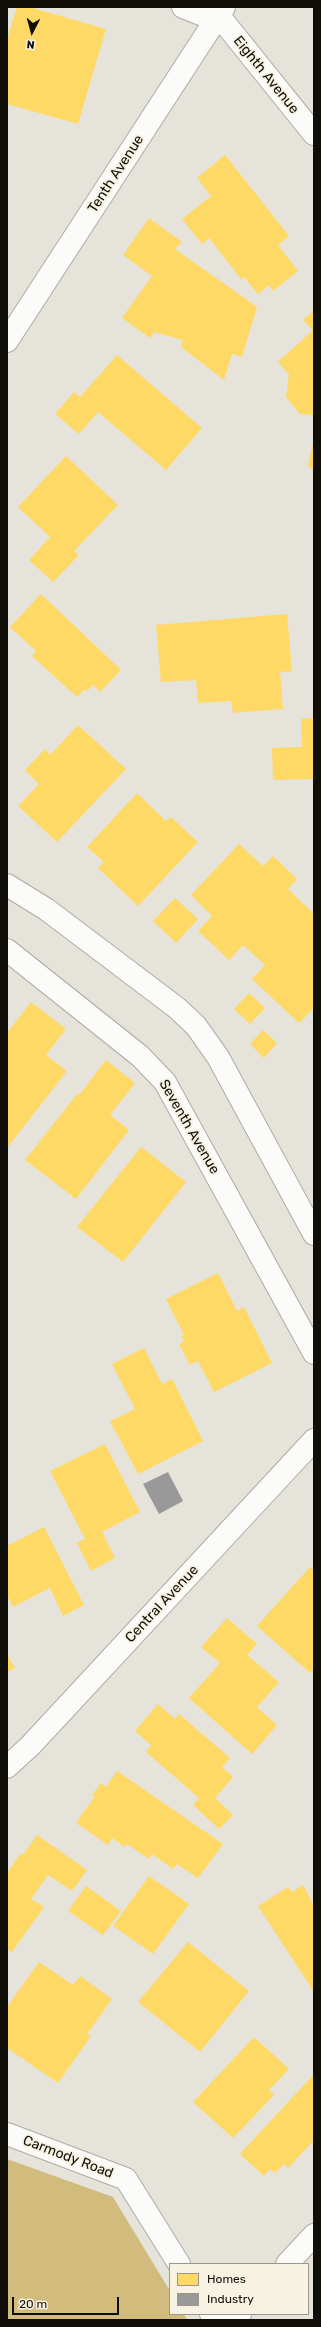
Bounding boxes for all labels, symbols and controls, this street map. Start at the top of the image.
north arrow [12,12,52,52]
street label: Eighth Avenue [230,33,302,117]
text: N [26,38,35,51]
street label: Tenth Avenue [85,132,147,216]
street label: Seventh Avenue [155,1077,223,1177]
street label: Central Avenue [122,1562,202,1646]
street label: Carmody Road [20,2132,116,2182]
legend [169,2263,309,2315]
text: Homes [207,2272,246,2286]
scale bar [14,2289,121,2315]
text: Industry [207,2292,254,2306]
text: 20 m [19,2297,47,2311]

